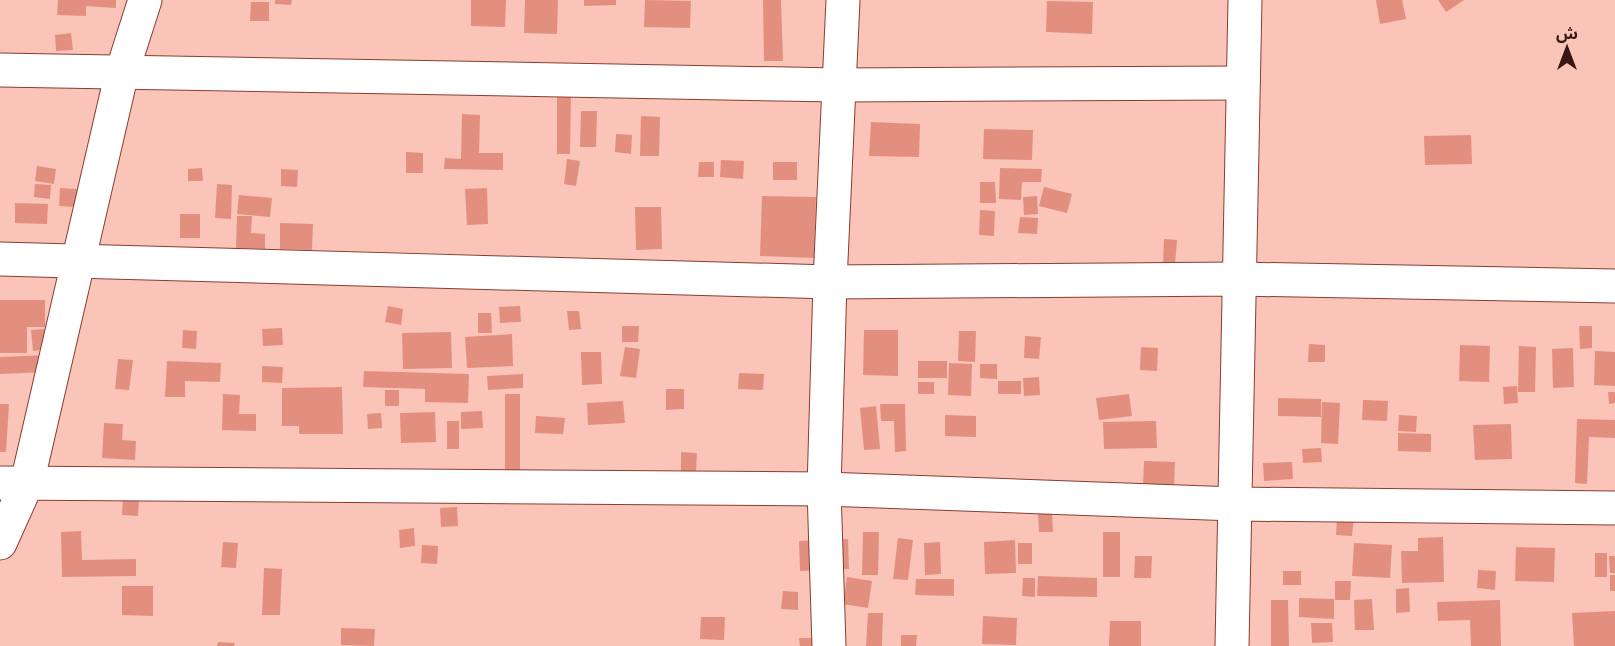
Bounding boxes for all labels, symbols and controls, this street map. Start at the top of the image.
north arrow [1537,18,1597,78]
text: ش [1556,23,1578,43]

